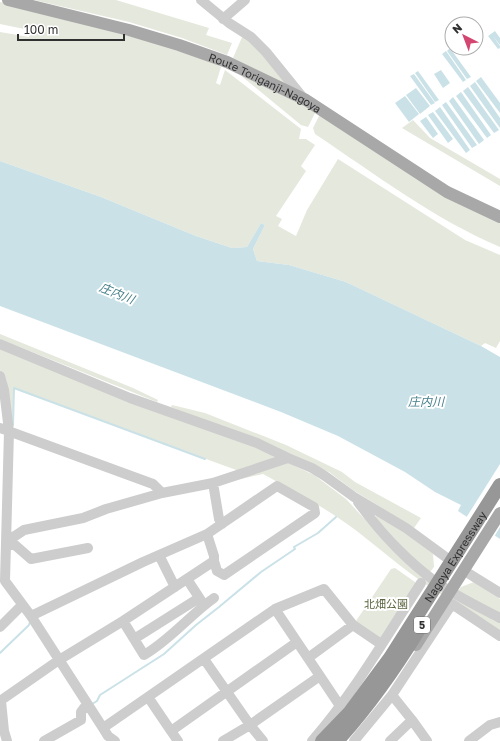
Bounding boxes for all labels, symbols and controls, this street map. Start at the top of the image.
scale bar [18,16,124,42]
north arrow [444,16,484,56]
text: N [450,21,464,36]
text: 100 m [24,22,58,37]
street label: Route Toriganji-Nagoya [207,50,324,115]
water label: 庄内川 [97,279,138,307]
water label: 庄内川 [408,394,446,409]
street label: Nagoya Expressway [421,508,488,604]
park label: 北畑公園 [364,597,408,610]
road number: 5 [414,617,430,633]

